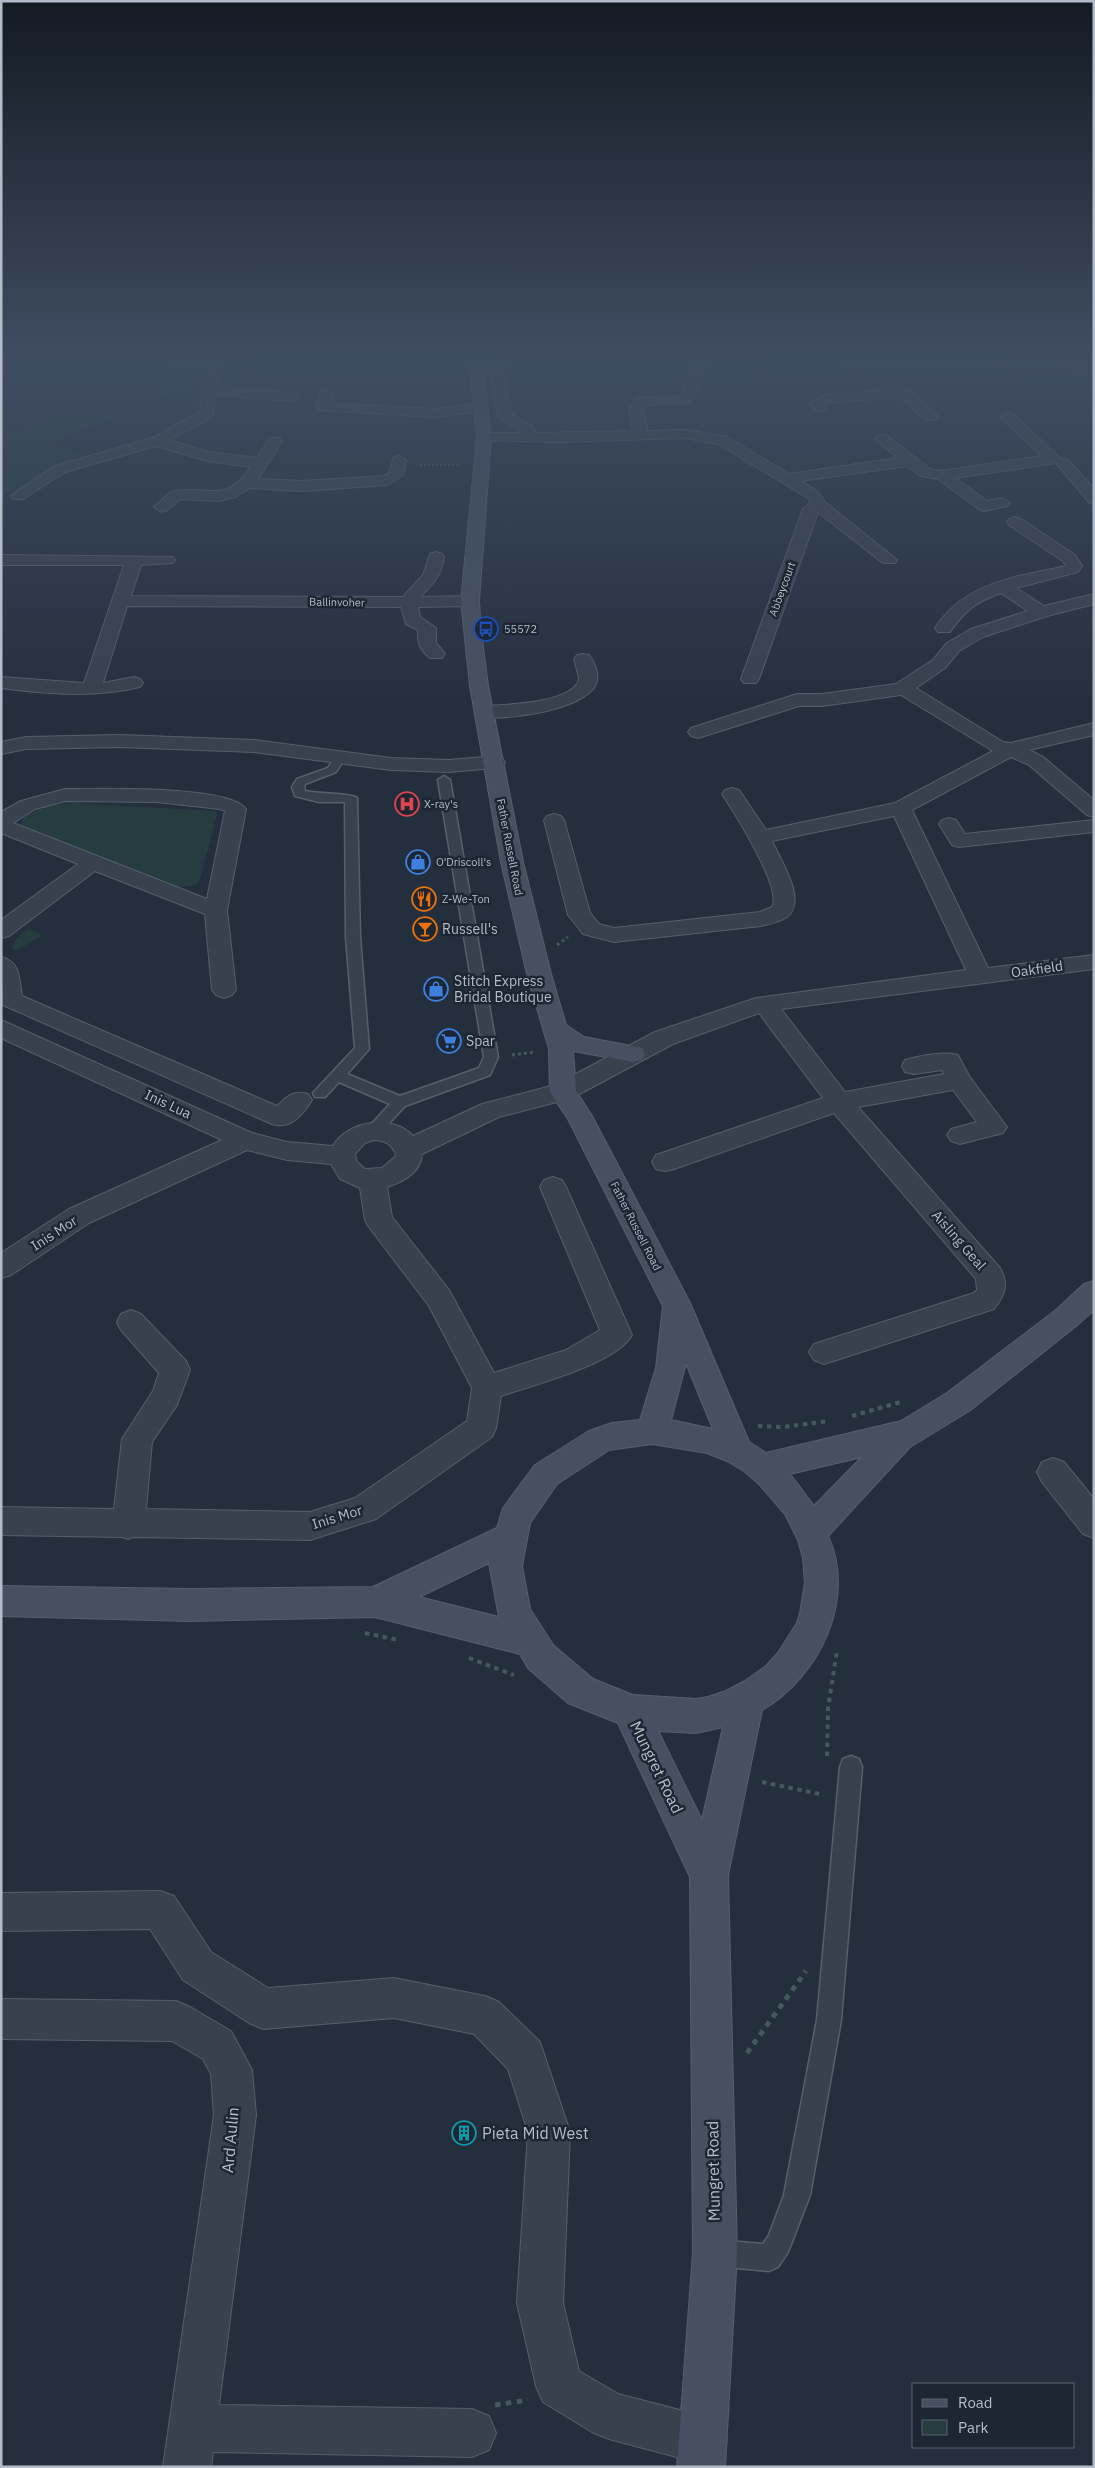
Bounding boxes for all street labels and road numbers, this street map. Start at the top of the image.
street label: Abbeycourt [766,560,798,618]
street label: Ballinvoher [309,595,365,609]
street label: Father Russell Road [494,797,526,897]
street label: Oakfield [1010,956,1064,982]
street label: Inis Lua [142,1085,195,1123]
street label: Father Russell Road [607,1179,665,1273]
street label: Aisling Geal [928,1206,990,1274]
street label: Inis Mor [27,1211,81,1255]
street label: Inis Mor [310,1501,364,1533]
street label: Mungret Road [626,1718,688,1816]
street label: Ard Aulin [217,2106,243,2174]
street label: Mungret Road [702,2121,724,2221]

